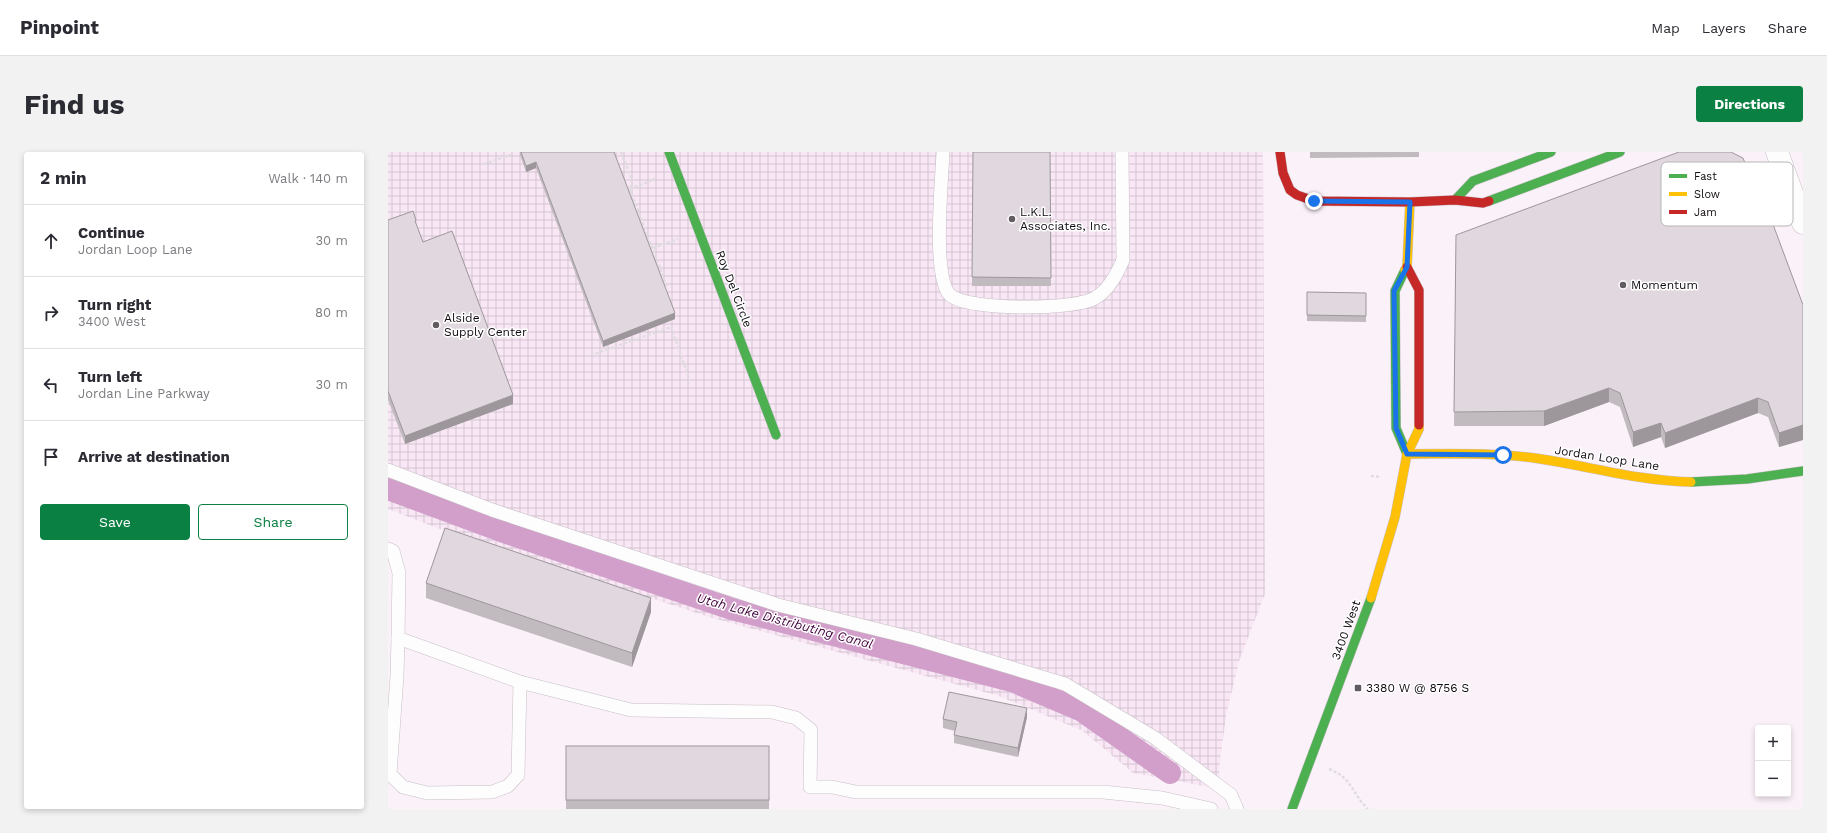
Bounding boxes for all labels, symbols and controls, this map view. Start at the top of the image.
text: Pinpoint [20,16,99,39]
text: Map [1651,20,1680,36]
text: Layers [1702,20,1746,36]
text: Share [1768,20,1807,36]
button: Directions [1696,86,1803,122]
text: Find us [24,88,124,121]
legend [1661,162,1793,226]
text: 2 min [40,168,86,188]
text: Fast [1694,170,1717,183]
text: Walk · 140 m [268,171,348,186]
text: Slow [1694,188,1720,201]
route end [1305,192,1323,210]
place label: L.K.L. Associates, Inc. [1020,205,1111,233]
text: Jam [1694,206,1717,219]
marker: L.K.L. Associates, Inc. [1007,214,1017,224]
text: Continue [78,224,145,242]
icon: ahead [40,230,62,252]
text: 30 m [316,233,348,248]
text: Jordan Loop Lane [78,242,193,257]
street label: Roy Del Circle [713,249,755,329]
place label: Momentum [1631,278,1698,292]
marker: Momentum [1618,280,1628,290]
text: Turn right [78,296,151,314]
icon: right [40,302,62,324]
text: 80 m [315,305,348,320]
place label: Alside Supply Center [444,311,527,339]
text: 3400 West [78,314,146,329]
marker: Alside Supply Center [431,320,441,330]
text: Turn left [78,368,142,386]
icon: left [40,374,62,396]
text: 30 m [316,377,348,392]
text: Jordan Line Parkway [78,386,210,401]
street label: Jordan Loop Lane [1554,443,1660,473]
icon: arrive [40,446,62,468]
route start [1494,446,1512,464]
text: Arrive at destination [78,448,230,466]
button: Save [40,504,190,540]
button: Share [198,504,348,540]
water label: Utah Lake Distributing Canal [695,590,875,652]
street label: 3400 West [1329,598,1363,662]
place label: 3380 W @ 8756 S [1366,681,1469,695]
marker: 3380 W @ 8756 S [1353,683,1363,693]
map controls [1755,725,1791,797]
button: + [1755,725,1791,761]
button: − [1755,761,1791,797]

